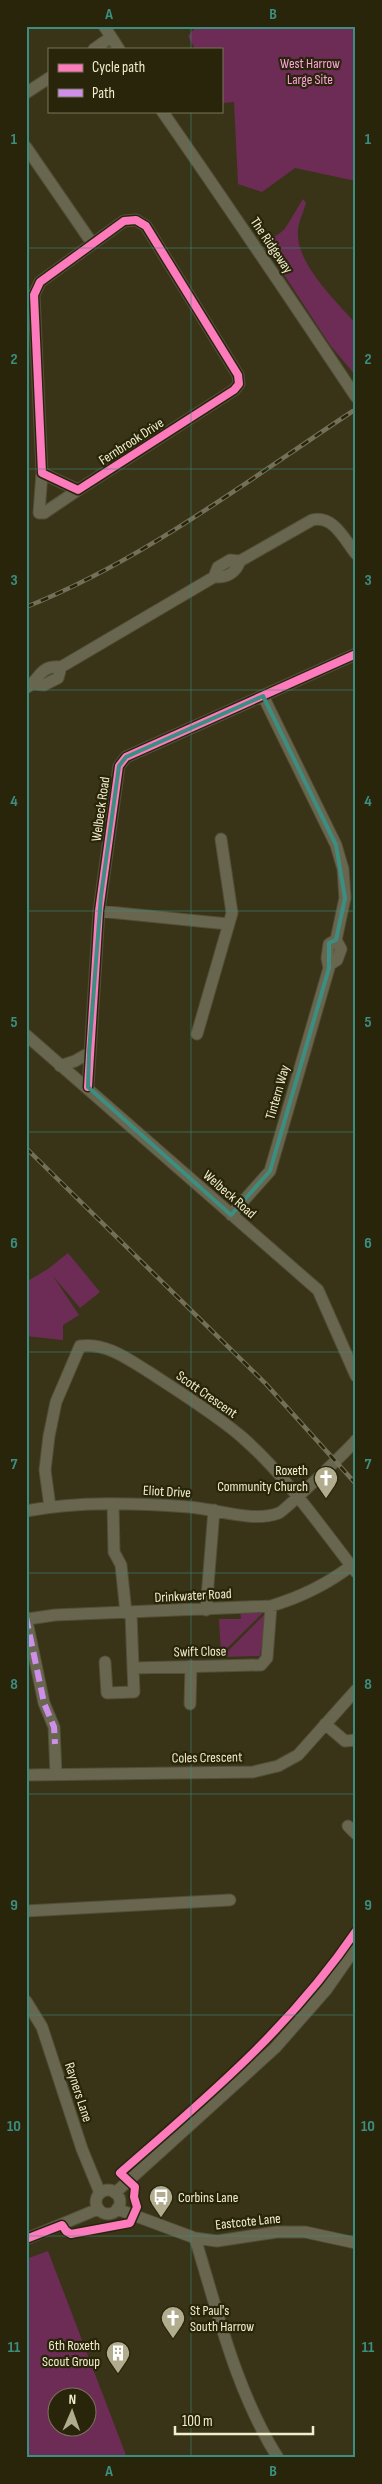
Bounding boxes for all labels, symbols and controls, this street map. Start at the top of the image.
text: A [104,5,113,24]
text: B [269,5,277,24]
legend [48,48,222,112]
park label: West Harrow Large Site [280,55,340,88]
text: Cycle path [92,58,145,77]
text: Path [92,84,115,103]
text: 1 [11,130,18,149]
text: 1 [365,130,372,149]
street label: The Ridgeway [247,214,297,277]
text: 2 [10,350,18,369]
text: 2 [364,350,372,369]
street label: Fernbrook Drive [96,414,167,469]
text: 3 [10,571,18,590]
text: 3 [364,571,372,590]
street label: Welbeck Road [88,776,113,842]
text: 4 [10,792,18,811]
text: 4 [364,792,372,811]
text: 5 [10,1013,18,1032]
text: 5 [364,1013,372,1032]
street label: Tintern Way [262,1062,294,1121]
street label: Welbeck Road [200,1167,260,1222]
text: 6 [10,1234,18,1253]
text: 6 [364,1234,372,1253]
street label: Scott Crescent [173,1367,241,1422]
text: 7 [11,1455,18,1474]
text: 7 [365,1455,372,1474]
place label: Roxeth Community Church [217,1462,308,1495]
church icon: Roxeth Community Church [313,1465,339,1499]
street label: Eliot Drive [143,1482,191,1501]
street label: Drinkwater Road [154,1585,232,1606]
street label: Swift Close [173,1643,227,1660]
text: 8 [10,1675,18,1694]
text: 8 [364,1675,372,1694]
street label: Coles Crescent [172,1748,242,1767]
text: 9 [10,1896,18,1915]
text: 9 [364,1896,372,1915]
street label: Rayners Lane [61,2060,96,2124]
text: 10 [7,2117,21,2136]
text: 10 [361,2117,375,2136]
bus stop icon: Corbins Lane [148,2184,174,2218]
place label: Corbins Lane [178,2189,238,2206]
street label: Eastcote Lane [214,2210,282,2233]
place label: St Paul's South Harrow [190,2302,254,2335]
church icon: St Paul's South Harrow [160,2305,186,2339]
place label: 6th Roxeth Scout Group [42,2337,100,2370]
text: 11 [8,2338,21,2357]
text: 11 [362,2338,375,2357]
building icon: 6th Roxeth Scout Group [105,2340,131,2374]
north arrow [48,2386,98,2436]
text: N [68,2391,76,2408]
scale bar [175,2404,312,2436]
text: 100 m [182,2412,213,2431]
text: A [104,2462,113,2481]
text: B [269,2462,277,2481]

